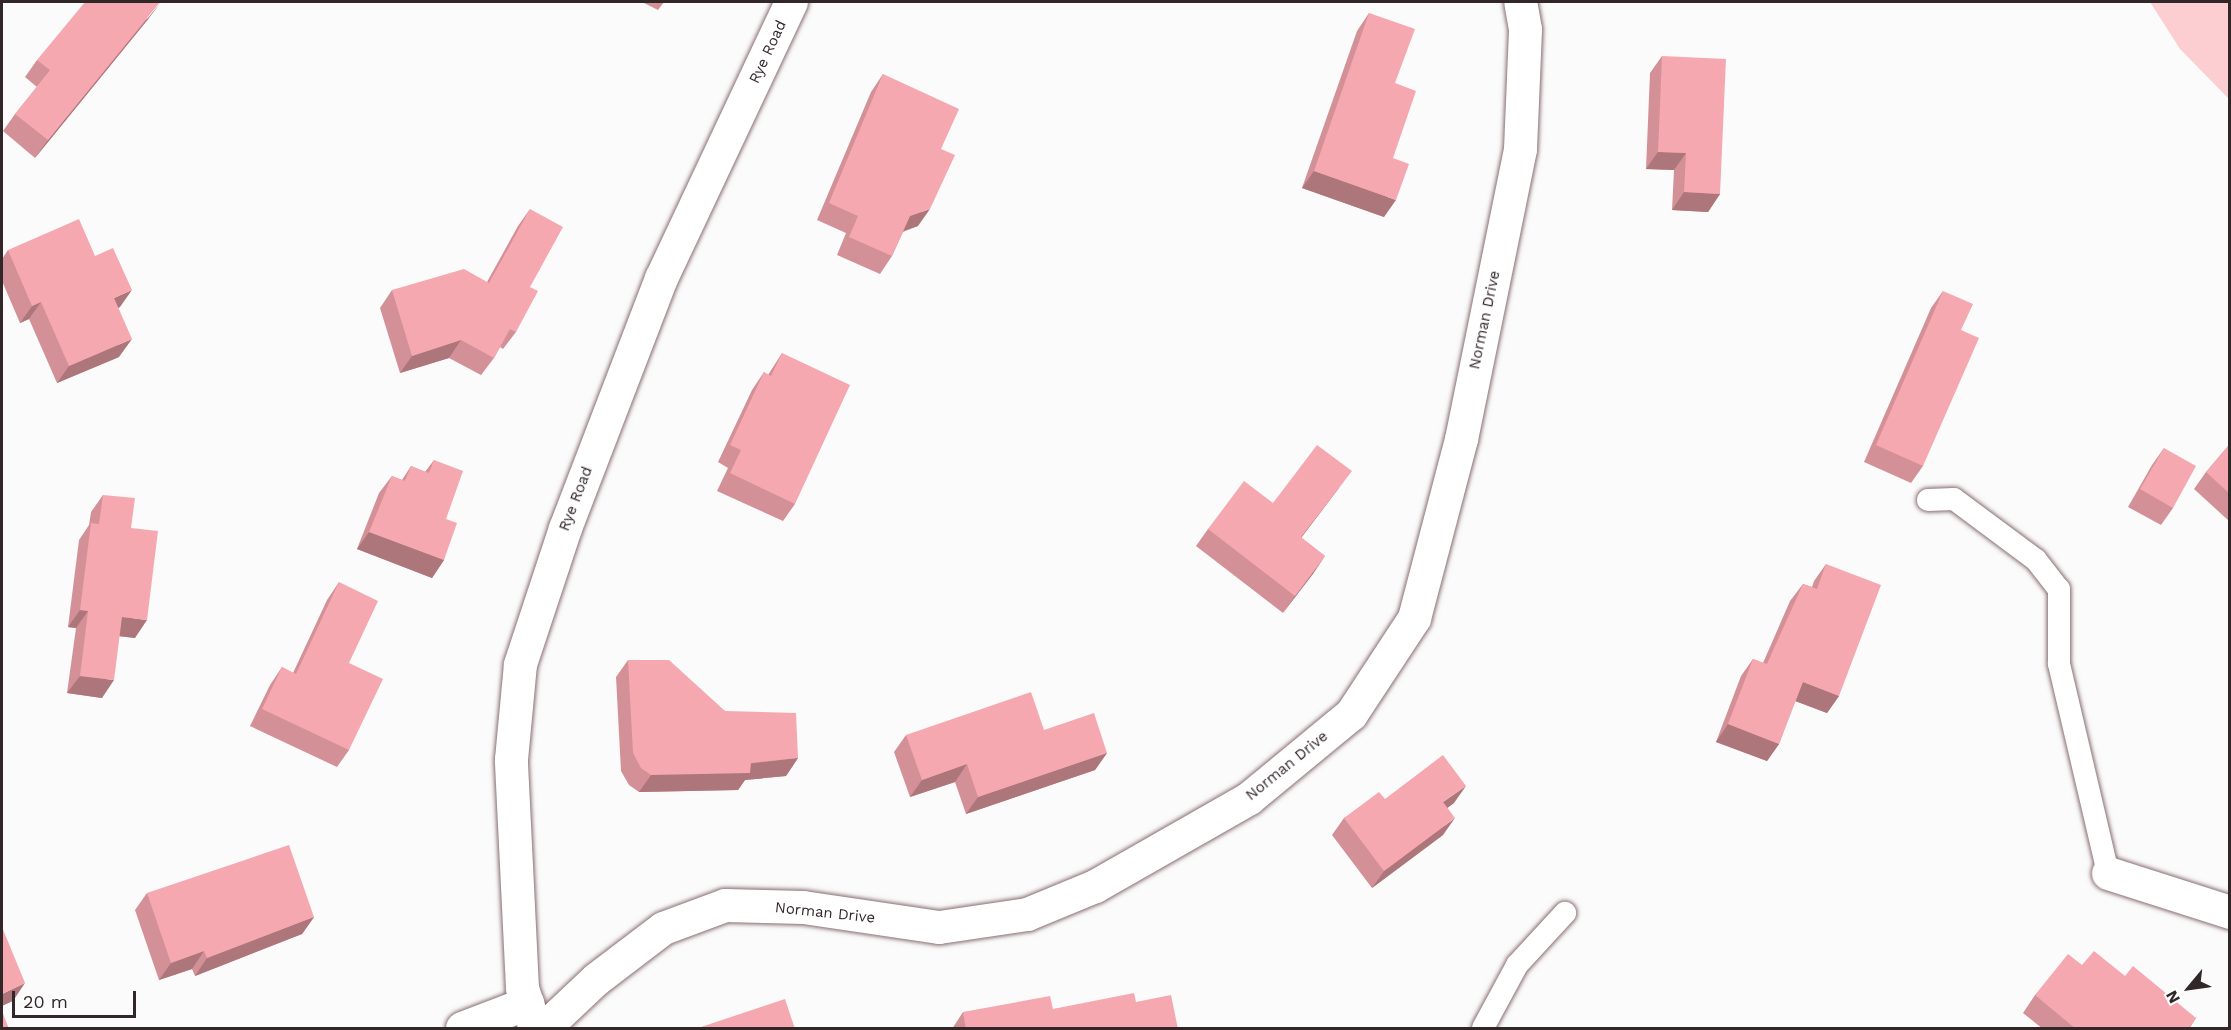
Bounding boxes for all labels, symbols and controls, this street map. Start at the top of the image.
street label: Rye Road [746,18,790,86]
street label: Norman Drive [1466,269,1504,371]
street label: Rye Road [555,464,597,534]
street label: Norman Drive [1242,727,1332,805]
street label: Norman Drive [774,899,876,927]
north arrow [2159,958,2219,1018]
scale bar [15,979,140,1017]
text: N [2162,987,2184,1007]
text: 20 m [23,991,68,1012]

